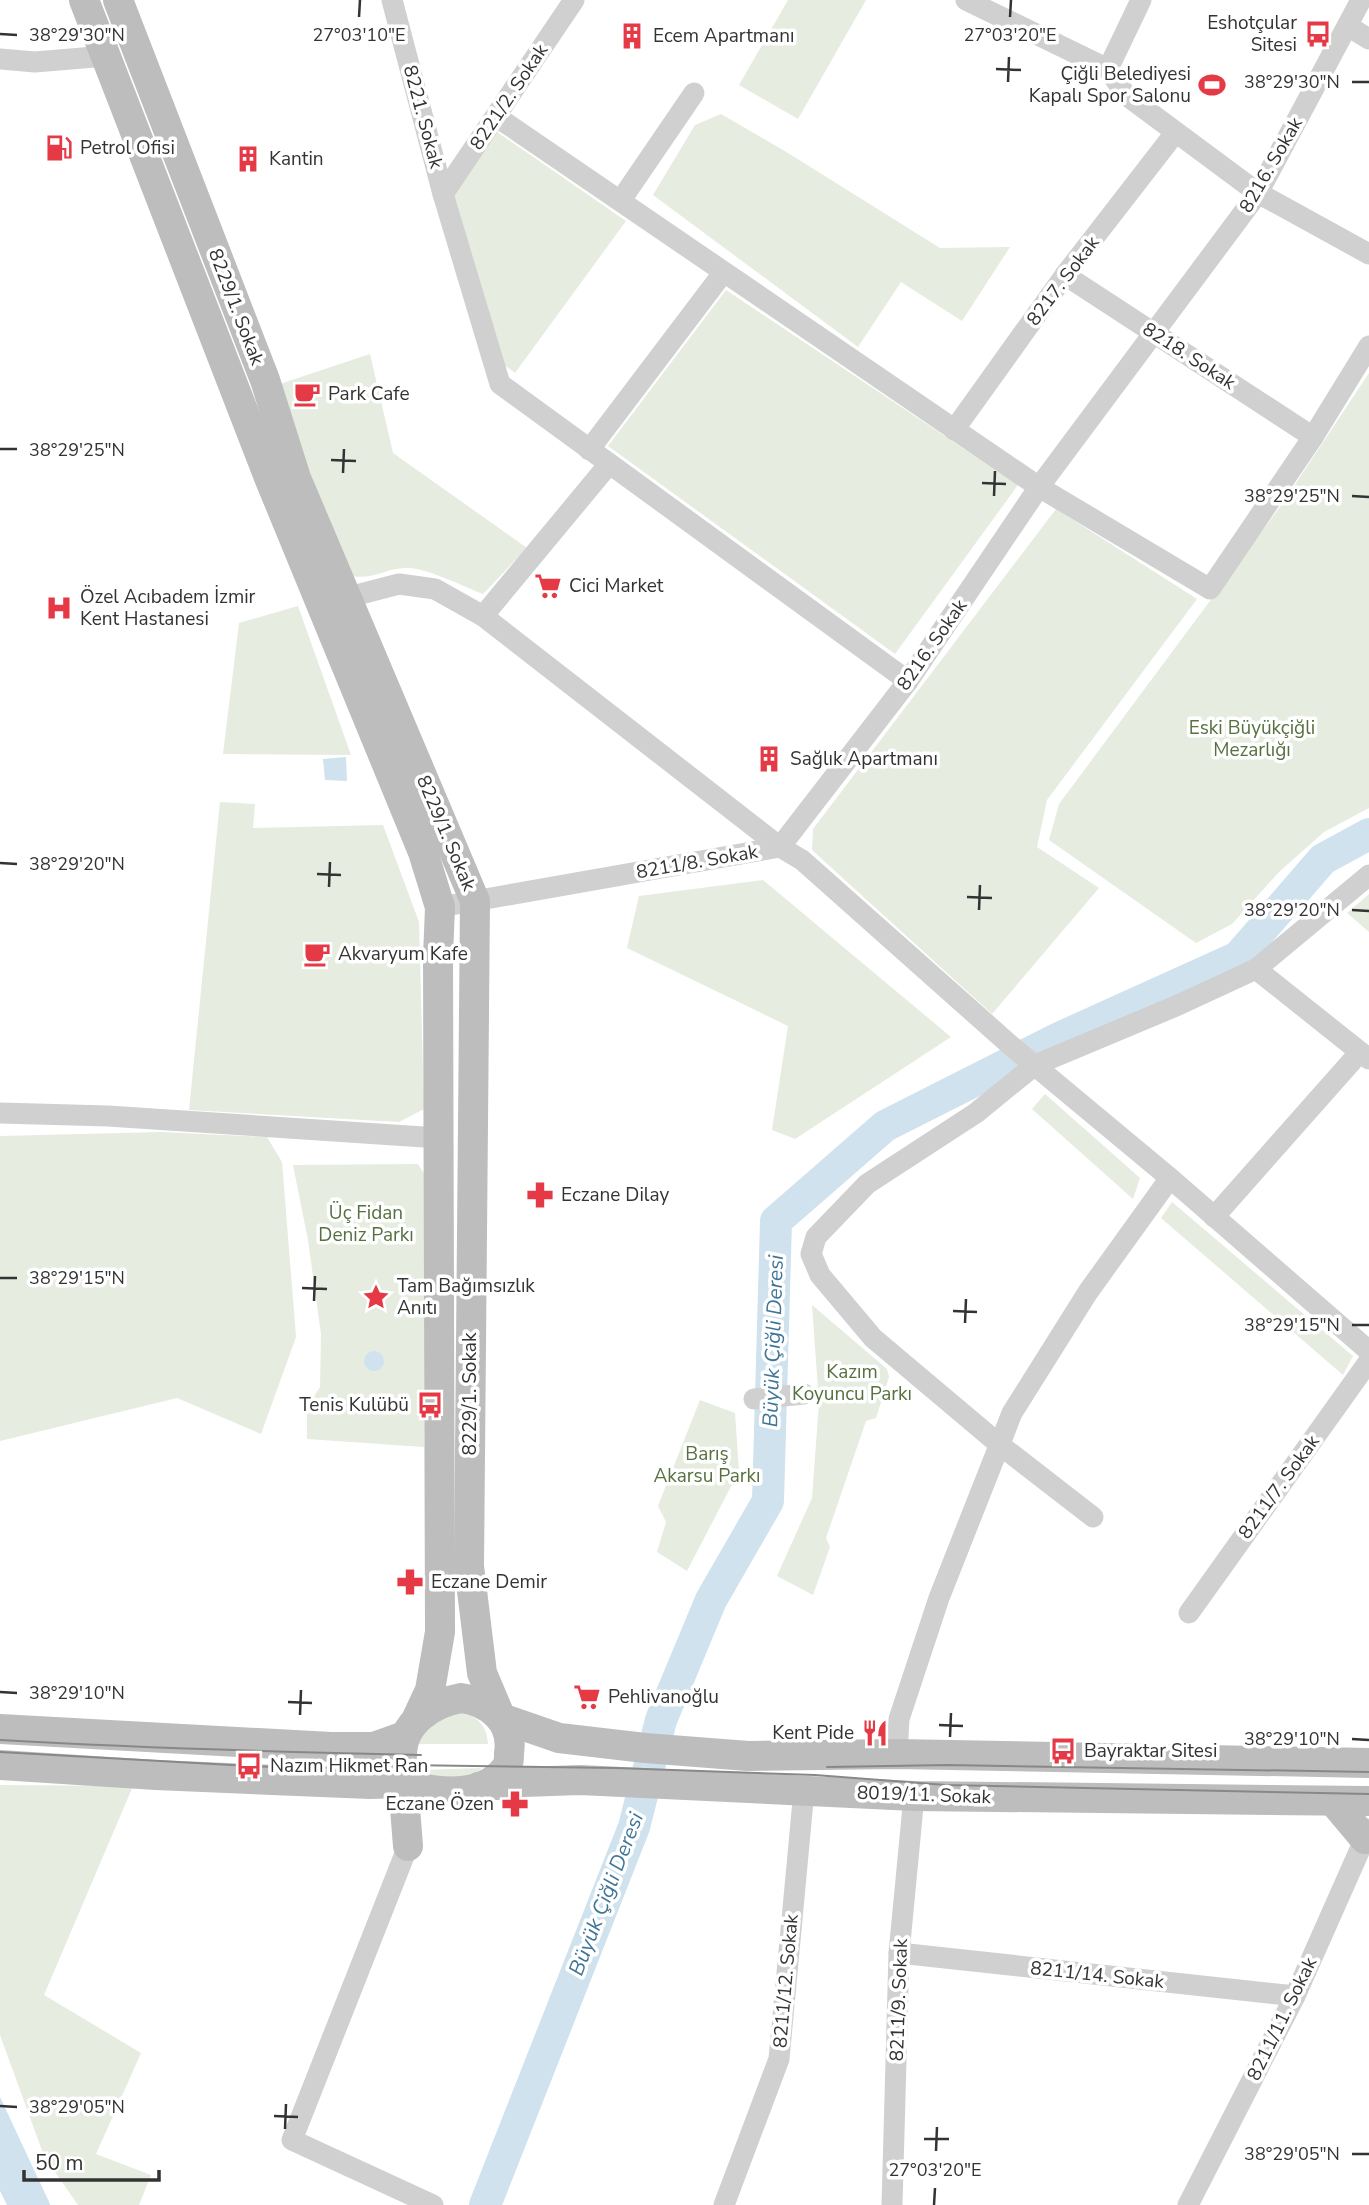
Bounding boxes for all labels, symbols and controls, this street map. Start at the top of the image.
place label: Eshotçular Sitesi [1207,10,1297,58]
bus stop icon: Eshotçular Sitesi [1303,19,1333,49]
building icon: Ecem Apartmanı [617,21,647,51]
text: 38°29'30"N [29,23,125,47]
text: 27°03'10"E [313,23,406,47]
place label: Ecem Apartmanı [653,23,794,49]
text: 27°03'20"E [964,23,1057,47]
street label: 8221/2. Sokak [464,38,554,155]
place label: Çiğli Belediyesi Kapalı Spor Salonu [1029,61,1191,109]
street label: 8221. Sokak [397,62,449,172]
sports icon: Çiğli Belediyesi Kapalı Spor Salonu [1197,70,1227,100]
text: 38°29'30"N [1244,70,1340,94]
street label: 8216. Sokak [1233,112,1309,217]
fuel station icon: Petrol Ofisi [44,133,74,163]
place label: Petrol Ofisi [80,135,175,161]
building icon: Kantin [233,144,263,174]
place label: Kantin [269,146,324,172]
street label: 8217. Sokak [1021,230,1106,331]
street label: 8229/1. Sokak [202,245,270,369]
street label: 8218. Sokak [1137,316,1241,396]
cafe icon: Park Cafe [292,379,322,409]
place label: Park Cafe [328,381,410,407]
text: 38°29'25"N [29,438,125,462]
text: 38°29'25"N [1244,484,1340,508]
supermarket icon: Cici Market [533,571,563,601]
place label: Cici Market [569,573,664,599]
place label: Özel Acıbadem İzmir Kent Hastanesi [80,584,256,632]
hospital icon: Özel Acıbadem İzmir Kent Hastanesi [44,593,74,623]
street label: 8216. Sokak [891,594,973,696]
park label: Eski Büyükçiğli Mezarlığı [1189,715,1315,763]
building icon: Sağlık Apartmanı [754,744,784,774]
place label: Sağlık Apartmanı [790,746,938,772]
street label: 8229/1. Sokak [410,771,482,895]
street label: 8211/8. Sokak [634,838,760,885]
text: 38°29'20"N [29,852,125,876]
text: 38°29'20"N [1244,898,1340,922]
cafe icon: Akvaryum Kafe [302,939,332,969]
place label: Akvaryum Kafe [338,941,468,967]
pharmacy icon: Eczane Dilay [525,1180,555,1210]
place label: Eczane Dilay [561,1182,669,1208]
park label: Üç Fidan Deniz Parkı [318,1200,414,1248]
water label: Büyük Çiğli Deresi [756,1253,790,1428]
text: 38°29'15"N [29,1266,125,1290]
place label: Tam Bağımsızlık Anıtı [397,1273,535,1321]
place icon: Tam Bağımsızlık Anıtı [361,1282,391,1312]
text: 38°29'15"N [1244,1313,1340,1337]
street label: 8229/1. Sokak [457,1332,483,1455]
park label: Kazım Koyuncu Parkı [792,1359,912,1407]
bus stop icon: Tenis Kulübü [415,1390,445,1420]
place label: Tenis Kulübü [299,1392,409,1418]
street label: 8211/7. Sokak [1232,1429,1326,1544]
park label: Barış Akarsu Parkı [653,1441,761,1489]
pharmacy icon: Eczane Demir [395,1567,425,1597]
place label: Eczane Demir [431,1569,547,1595]
text: 38°29'10"N [29,1681,125,1705]
supermarket icon: Pehlivanoğlu [572,1682,602,1712]
place label: Pehlivanoğlu [608,1684,719,1710]
restaurant icon: Kent Pide [860,1718,890,1748]
place label: Kent Pide [772,1720,854,1746]
text: 38°29'10"N [1244,1727,1340,1751]
bus stop icon: Bayraktar Sitesi [1048,1736,1078,1766]
place label: Bayraktar Sitesi [1084,1738,1217,1764]
bus stop icon: Nazım Hikmet Ran [234,1751,264,1781]
place label: Nazım Hikmet Ran [270,1753,428,1779]
street label: 8019/11. Sokak [856,1780,992,1810]
pharmacy icon: Eczane Özen [500,1789,530,1819]
place label: Eczane Özen [386,1791,494,1817]
water label: Büyük Çiğli Deresi [562,1807,650,1980]
street label: 8211/12. Sokak [767,1913,805,2049]
street label: 8211/9. Sokak [884,1938,914,2062]
street label: 8211/11. Sokak [1241,1953,1323,2085]
street label: 8211/14. Sokak [1029,1955,1166,1995]
text: 38°29'05"N [29,2095,125,2119]
scale bar [24,2138,159,2182]
text: 38°29'05"N [1244,2142,1340,2166]
text: 50 m [35,2149,84,2177]
text: 27°03'20"E [889,2158,982,2182]

